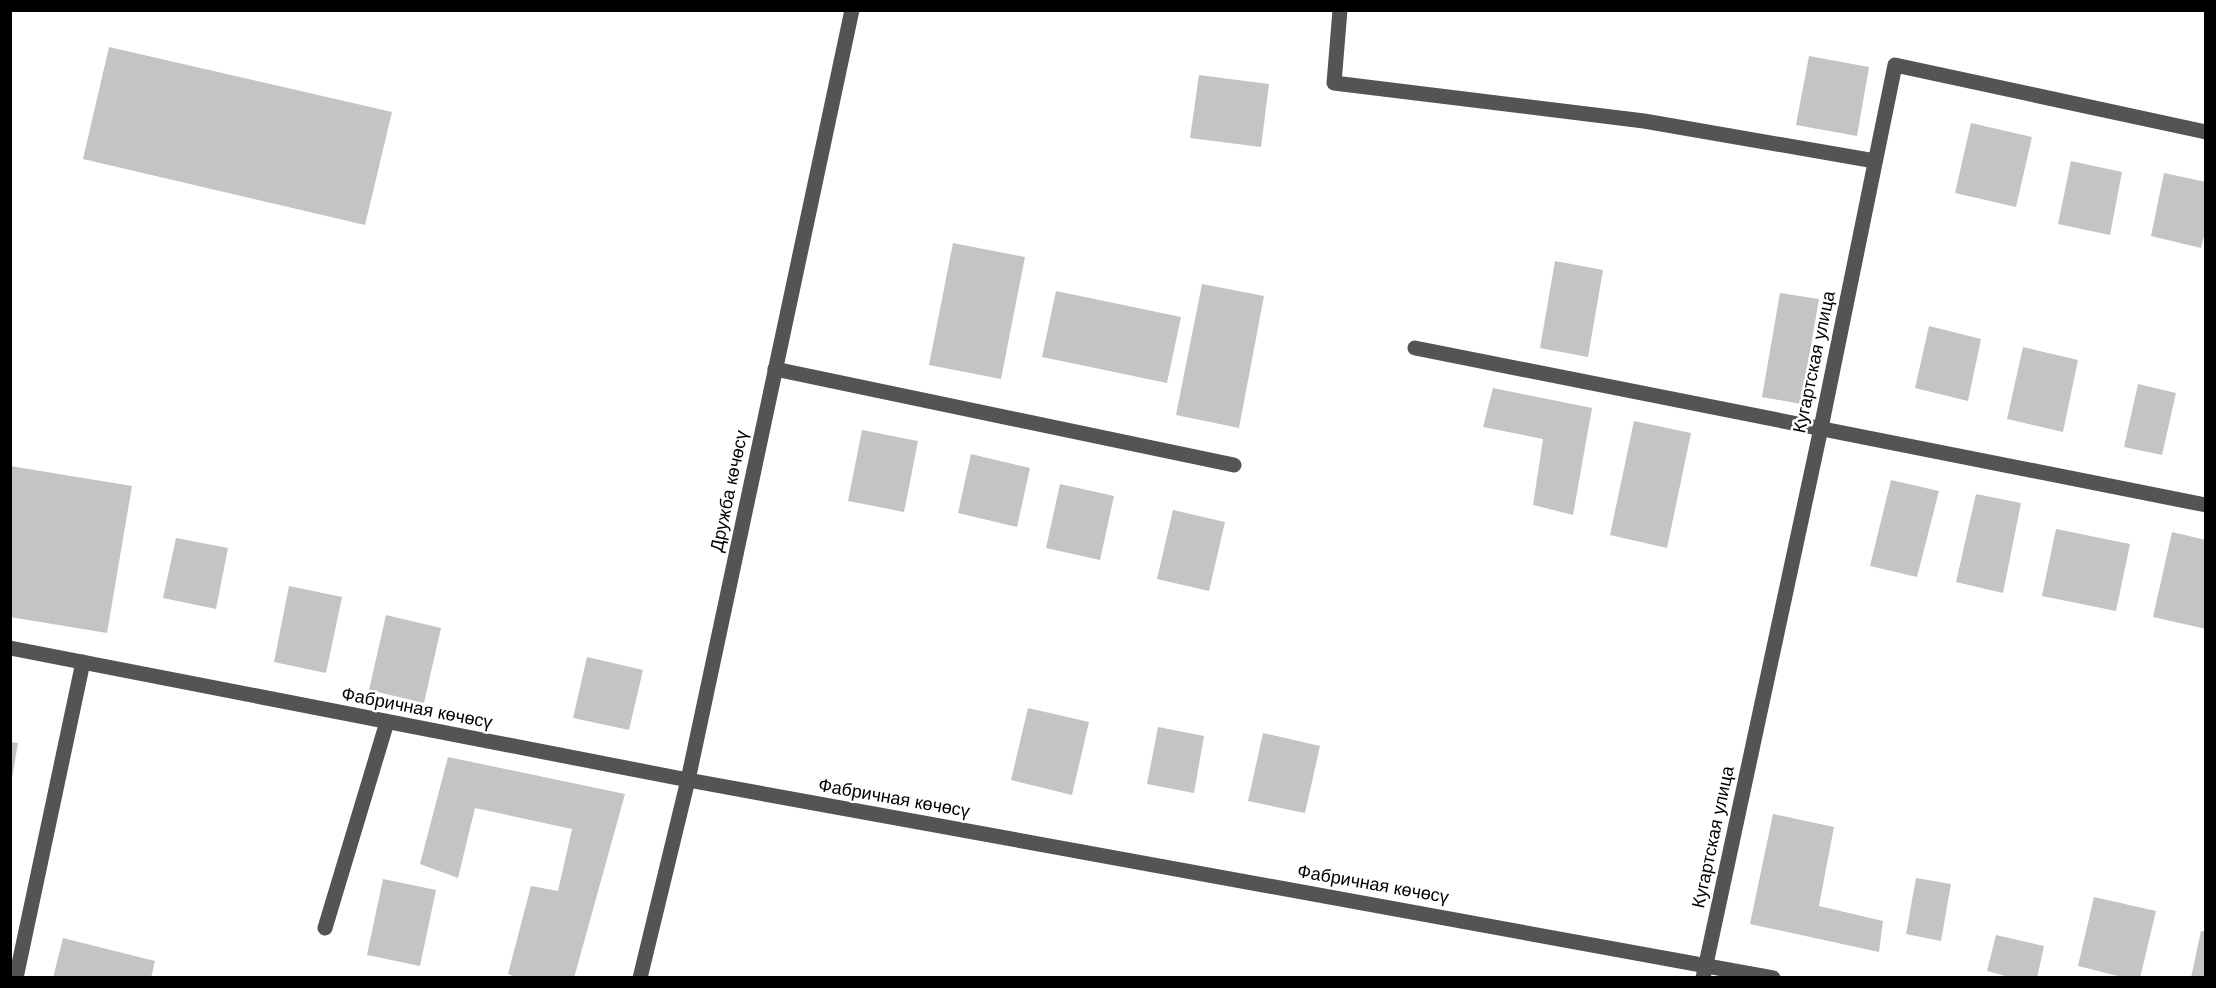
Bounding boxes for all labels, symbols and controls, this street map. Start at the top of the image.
street label: Кугартская улица [1789,288,1839,435]
street label: Дружба көчөсү [706,428,752,554]
street label: Фабричная көчөсү [340,684,494,732]
street label: Кугартская улица [1688,763,1738,910]
street label: Фабричная көчөсү [817,775,971,821]
street label: Фабричная көчөсү [1296,861,1450,907]

